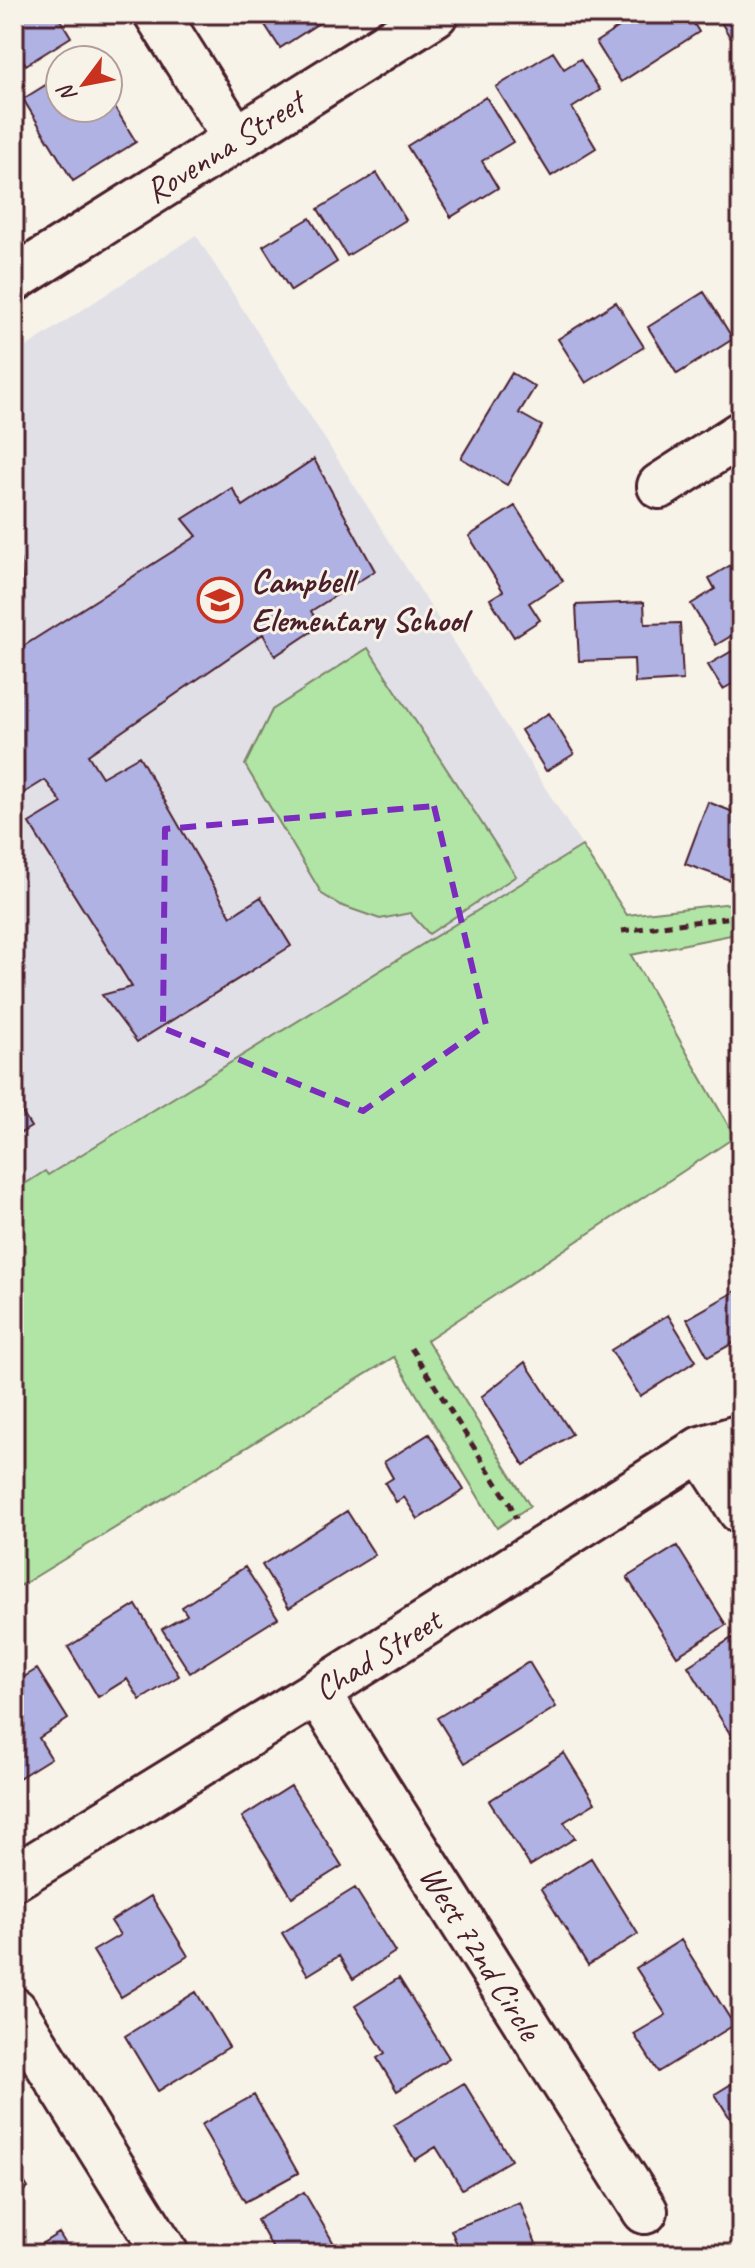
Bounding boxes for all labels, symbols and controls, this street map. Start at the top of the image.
north arrow [44,44,124,124]
text: N [51,78,83,107]
street label: Rovenna Street [137,78,316,212]
place label: Campbell Elementary School [251,559,473,641]
school or university icon: Campbell Elementary School [196,576,244,624]
street label: Chad Street [306,1597,452,1710]
street label: West 72nd Circle [410,1857,552,2049]

